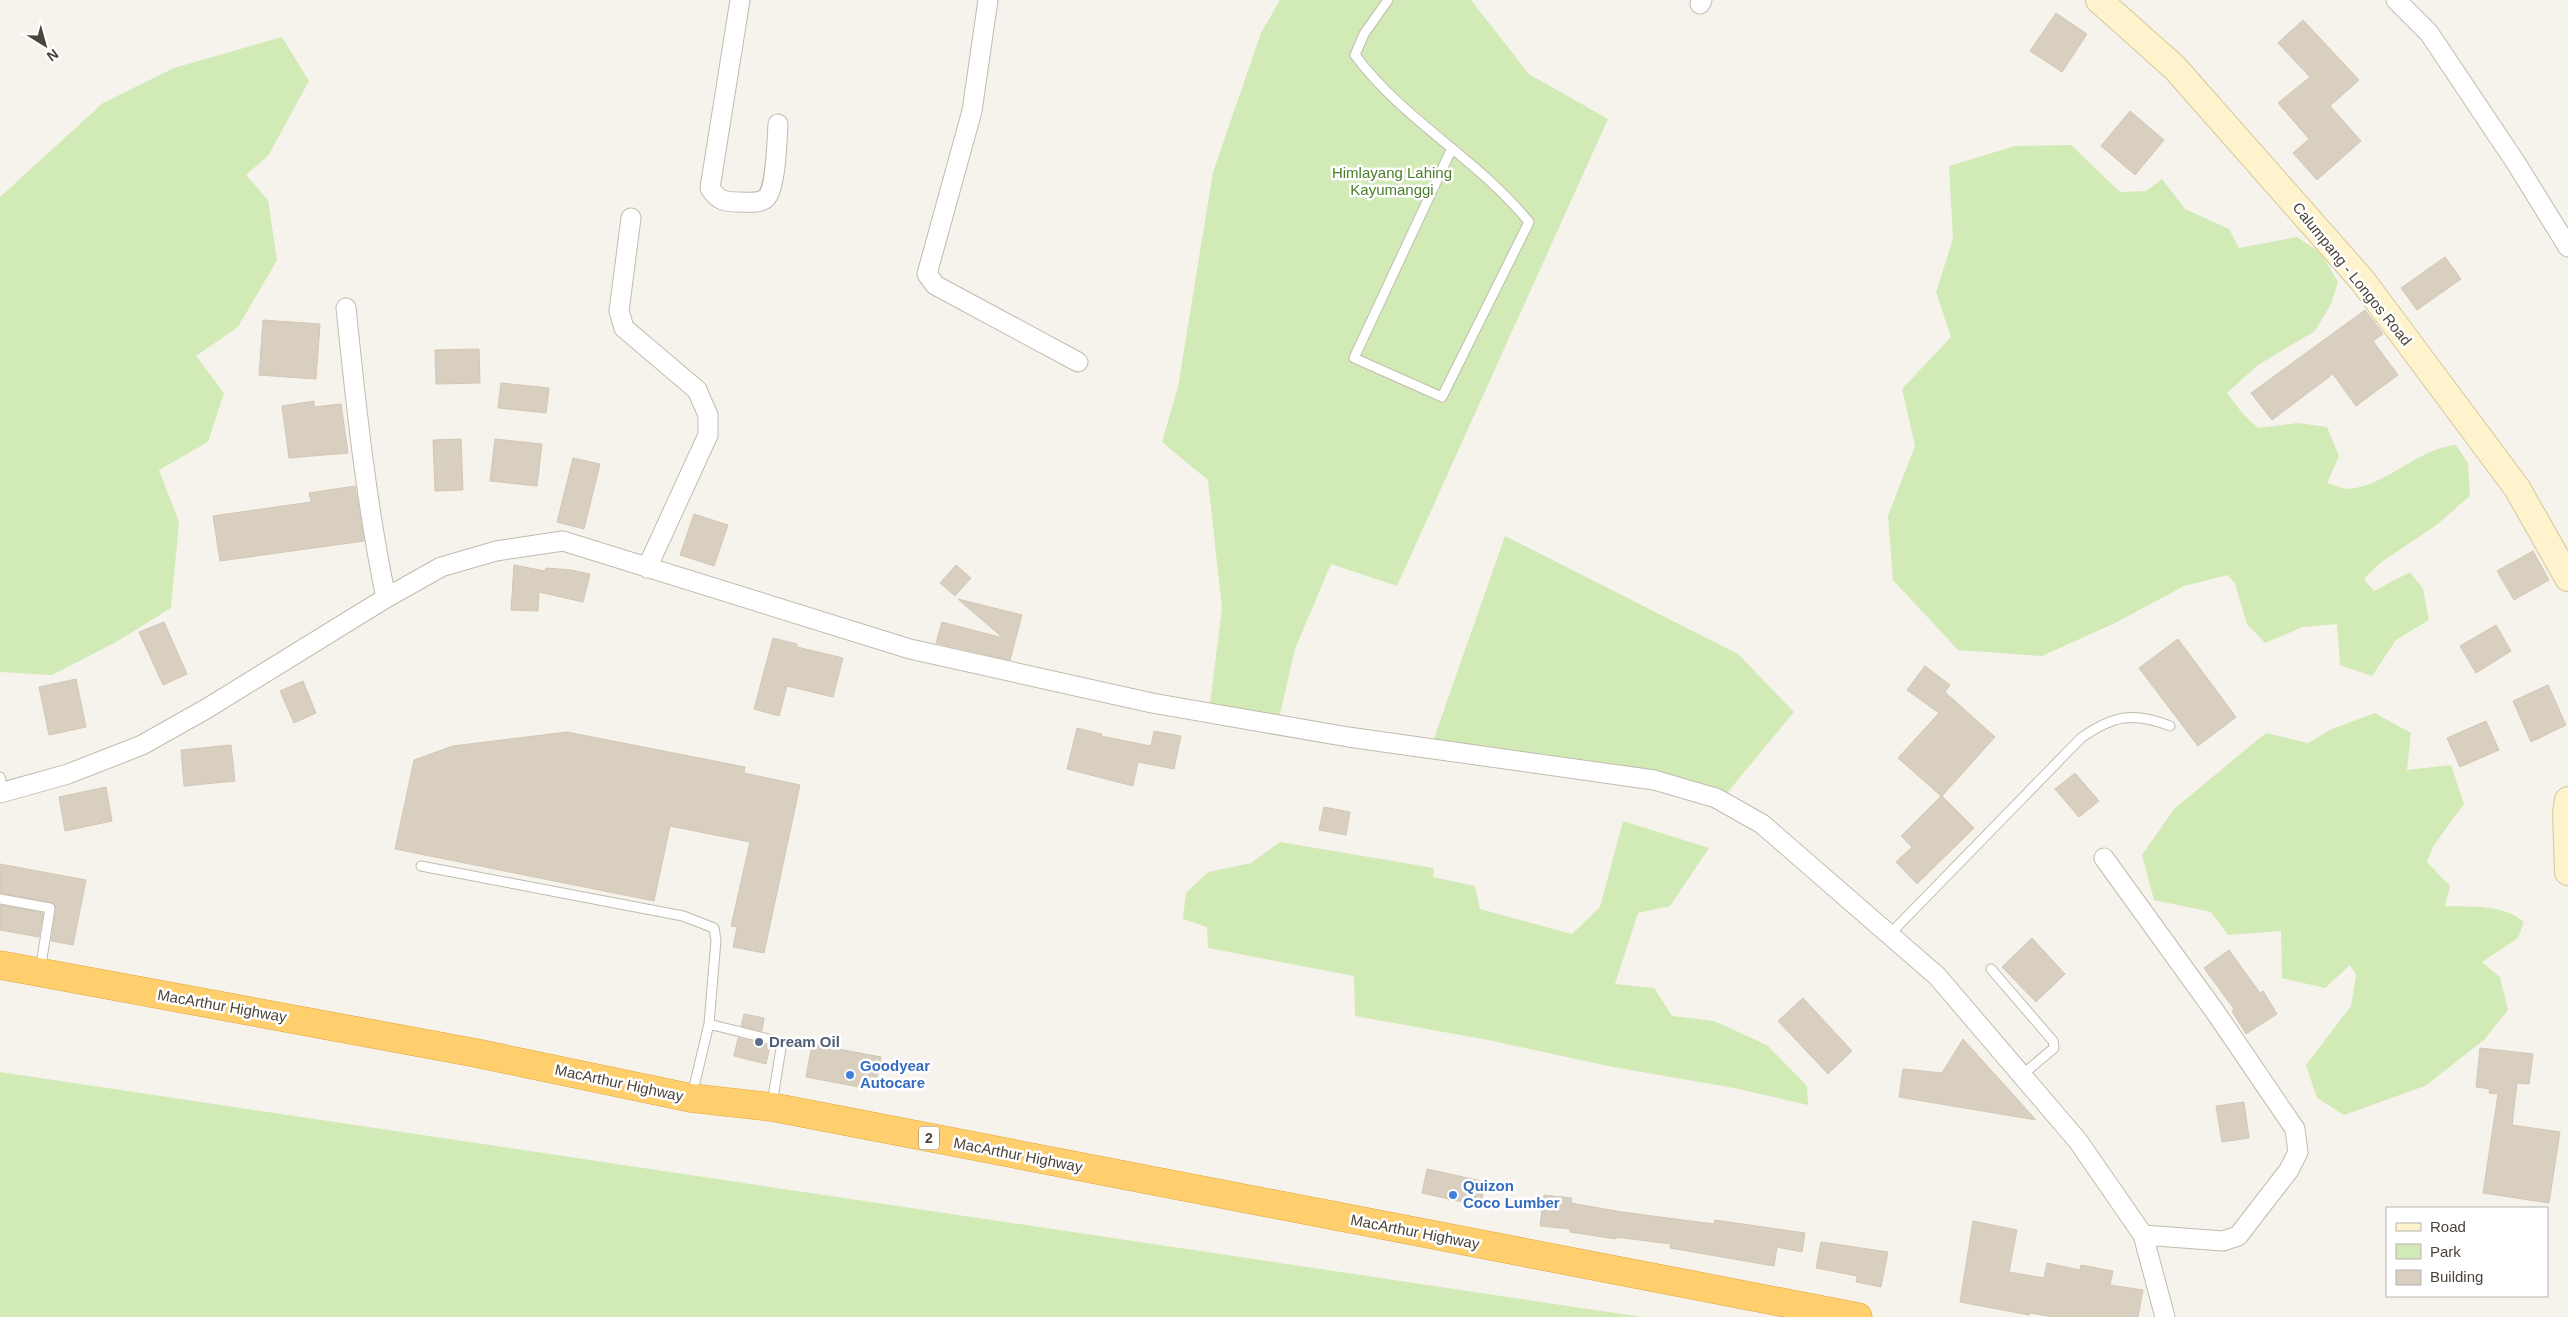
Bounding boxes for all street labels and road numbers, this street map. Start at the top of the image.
street label: Calumpang - Longos Road [2289,199,2415,349]
street label: MacArthur Highway [156,986,288,1025]
street label: MacArthur Highway [553,1061,685,1105]
road number: 2 [919,1126,939,1150]
street label: MacArthur Highway [952,1134,1084,1175]
street label: MacArthur Highway [1349,1211,1481,1252]

